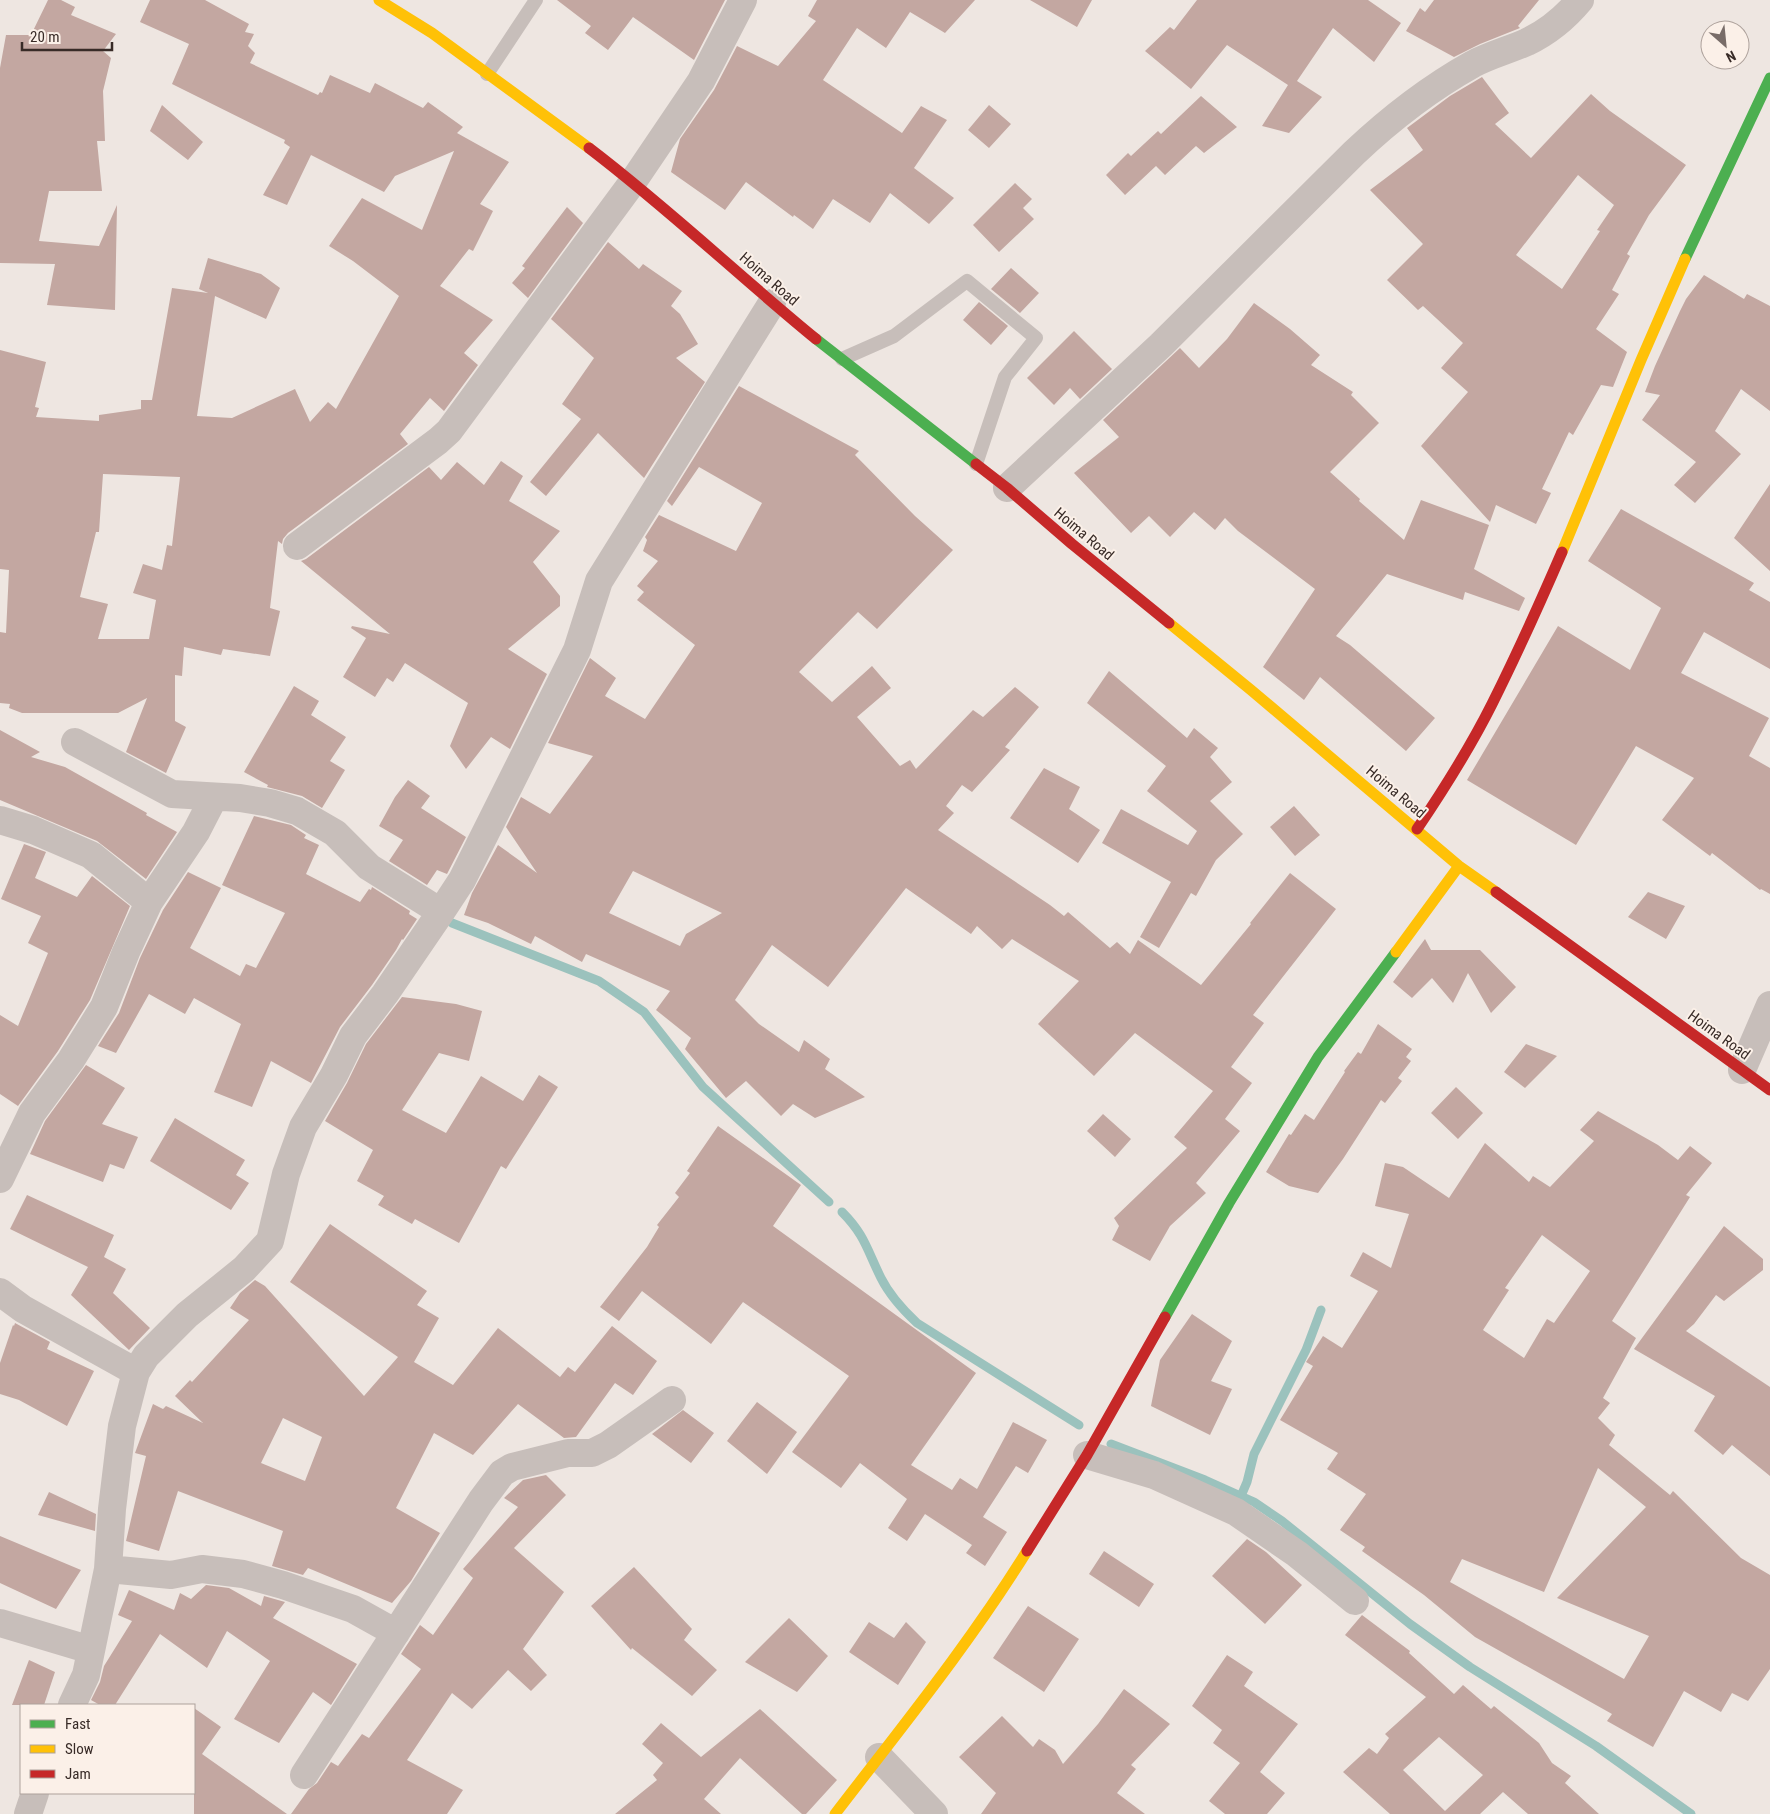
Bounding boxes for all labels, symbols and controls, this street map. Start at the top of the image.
scale bar [22,20,112,52]
north arrow [1700,20,1750,70]
text: 20 m [30,28,60,46]
text: N [1723,48,1738,66]
street label: Hoima Road [736,248,802,310]
street label: Hoima Road [1051,504,1117,564]
street label: Hoima Road [1363,762,1429,822]
street label: Hoima Road [1684,1006,1754,1064]
legend [20,1704,195,1794]
text: Fast [65,1715,90,1733]
text: Slow [65,1740,94,1758]
text: Jam [65,1765,91,1783]

